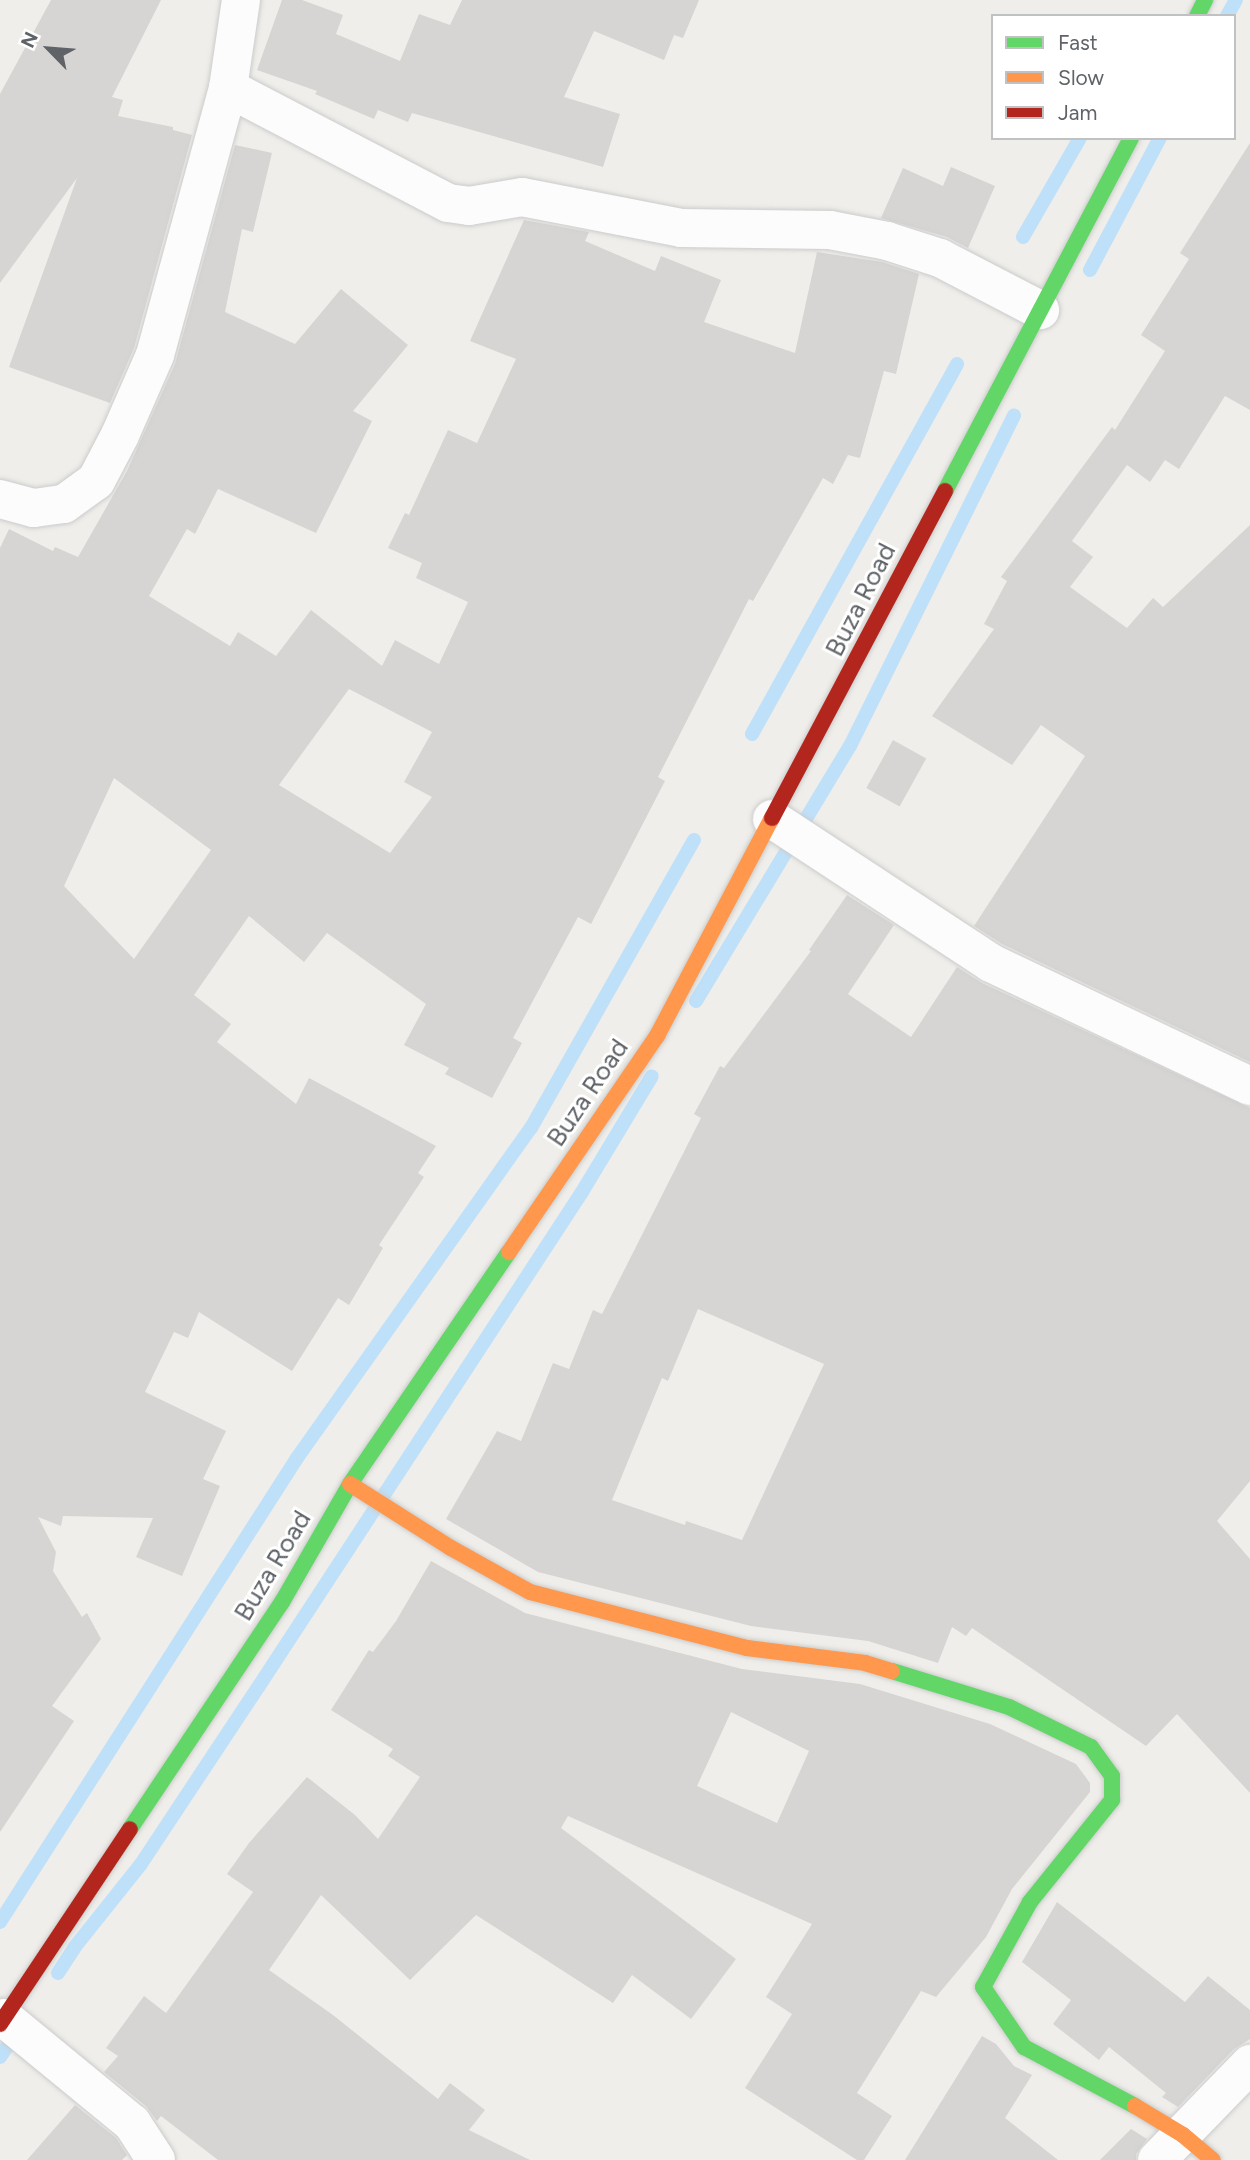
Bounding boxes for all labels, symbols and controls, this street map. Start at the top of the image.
north arrow [14,14,84,84]
legend [991,14,1236,140]
text: N [16,28,43,51]
text: Fast [1058,30,1098,55]
text: Slow [1058,65,1104,90]
text: Jam [1058,100,1097,125]
street label: Buza Road [819,538,903,662]
street label: Buza Road [541,1033,635,1153]
street label: Buza Road [228,1505,318,1627]

